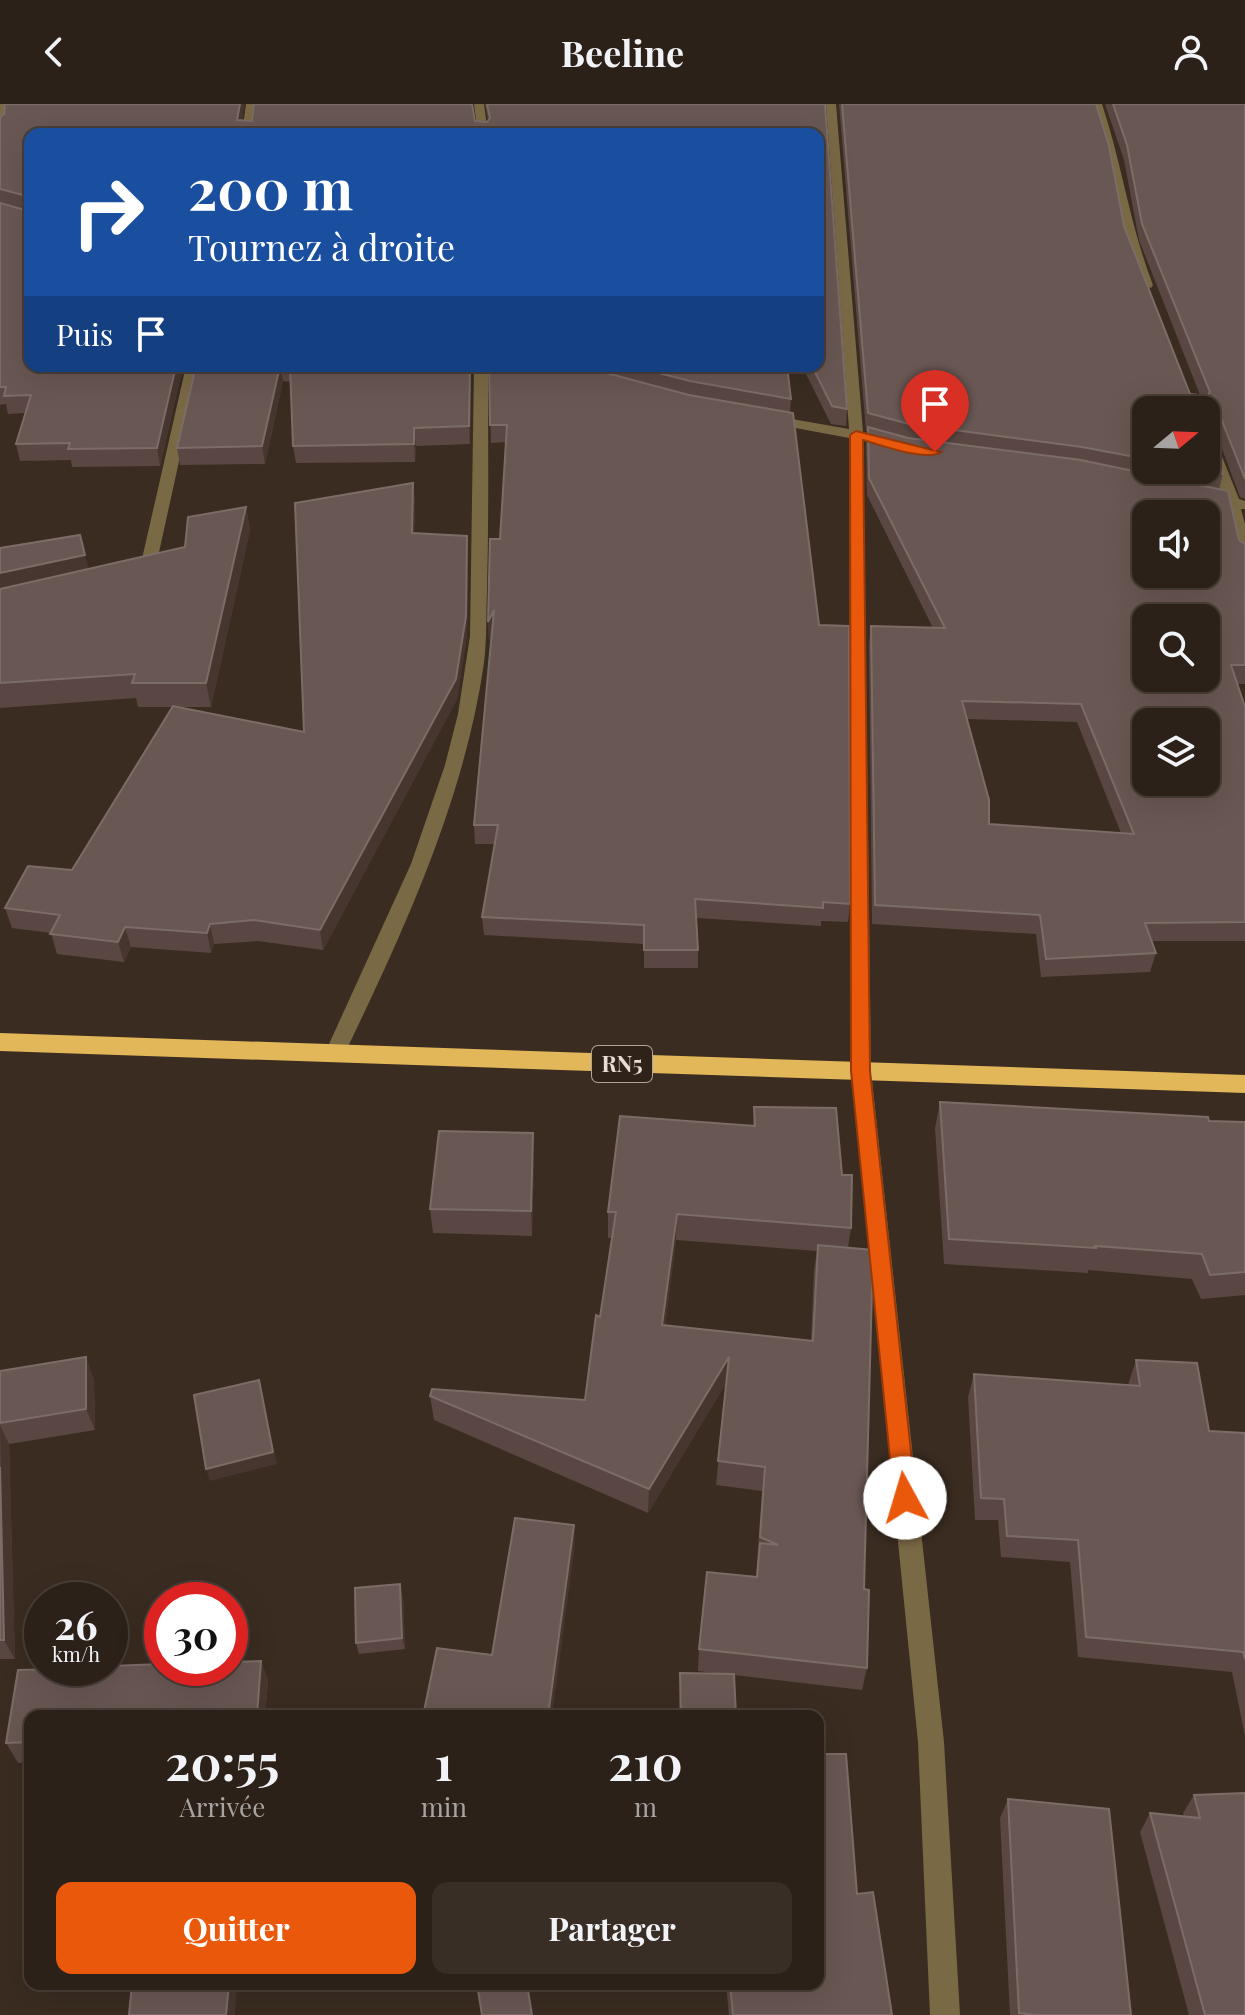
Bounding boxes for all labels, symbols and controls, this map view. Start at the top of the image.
text: Beeline [561,28,684,76]
icon: back [32,30,76,74]
icon: person [1169,30,1213,74]
text: 200 m [188,150,353,225]
icon: right [56,160,160,264]
text: Tournez à droite [188,222,455,270]
icon: arrive [129,312,173,356]
text: Puis [56,314,113,354]
pin [901,370,969,452]
icon: arrive [913,382,957,426]
north arrow [1132,396,1220,484]
map controls [1132,396,1220,796]
button: sound [1132,500,1220,588]
button: search [1132,604,1220,692]
button: layers [1132,708,1220,796]
road number: RN5 [592,1046,652,1082]
position arrow [863,1456,947,1540]
speed limit sign: 30 [144,1582,248,1686]
text: 26 [54,1597,98,1650]
text: km/h [52,1640,100,1667]
text: 20:55 [165,1729,279,1793]
text: 1 [435,1729,453,1793]
text: 210 [608,1729,683,1793]
text: Arrivée [179,1789,265,1824]
text: min [421,1789,467,1824]
text: m [634,1789,657,1824]
button: Quitter [56,1882,416,1974]
button: Partager [432,1882,792,1974]

